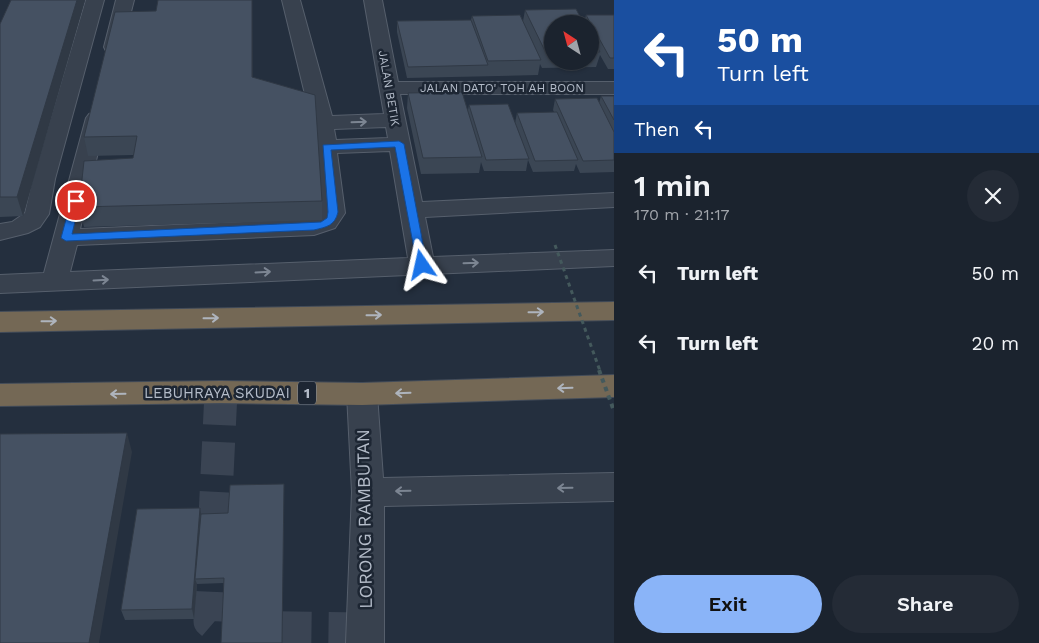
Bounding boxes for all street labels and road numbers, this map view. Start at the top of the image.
street label: JALAN BETIK [375,49,403,127]
street label: JALAN DATO' TOH AH BOON [420,81,584,95]
road number: 1 [298,382,316,404]
street label: LEBUHRAYA SKUDAI [144,384,290,402]
street label: LORONG RAMBUTAN [352,429,376,609]

